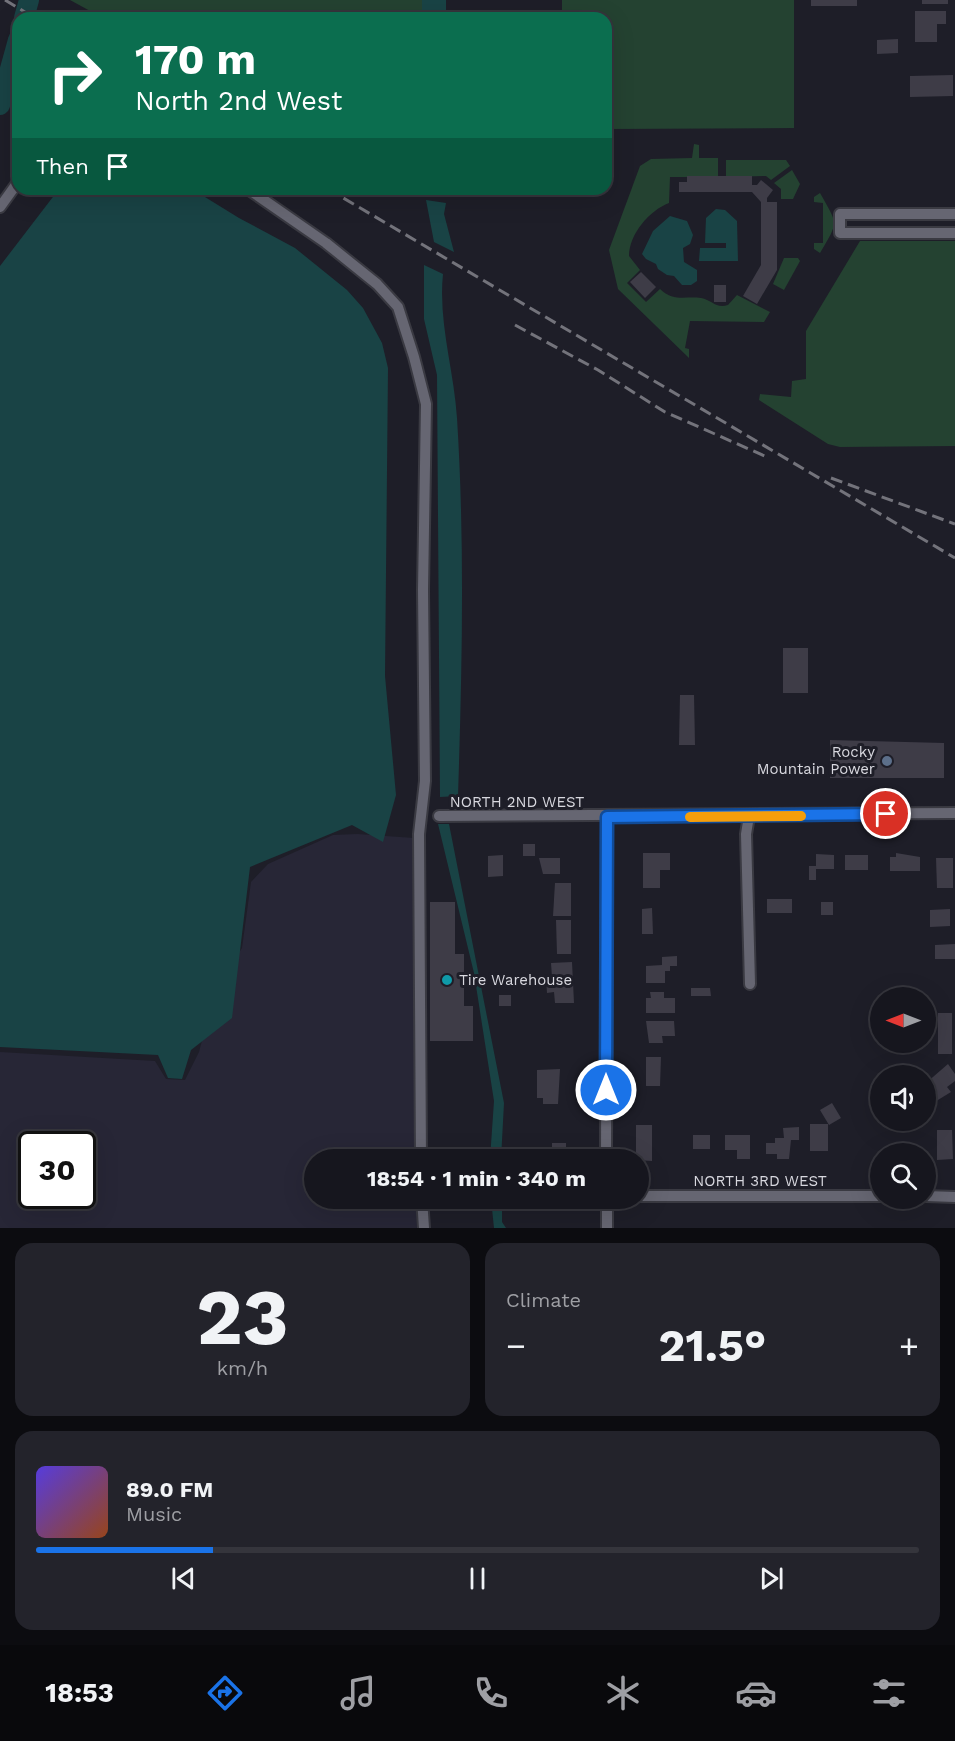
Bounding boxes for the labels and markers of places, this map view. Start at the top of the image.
place label: Rocky Mountain Power [757,743,875,778]
marker: Rocky Mountain Power [880,754,894,768]
pin [860,788,911,839]
place label: Tire Warehouse [459,971,572,989]
marker: Tire Warehouse [440,973,454,987]

